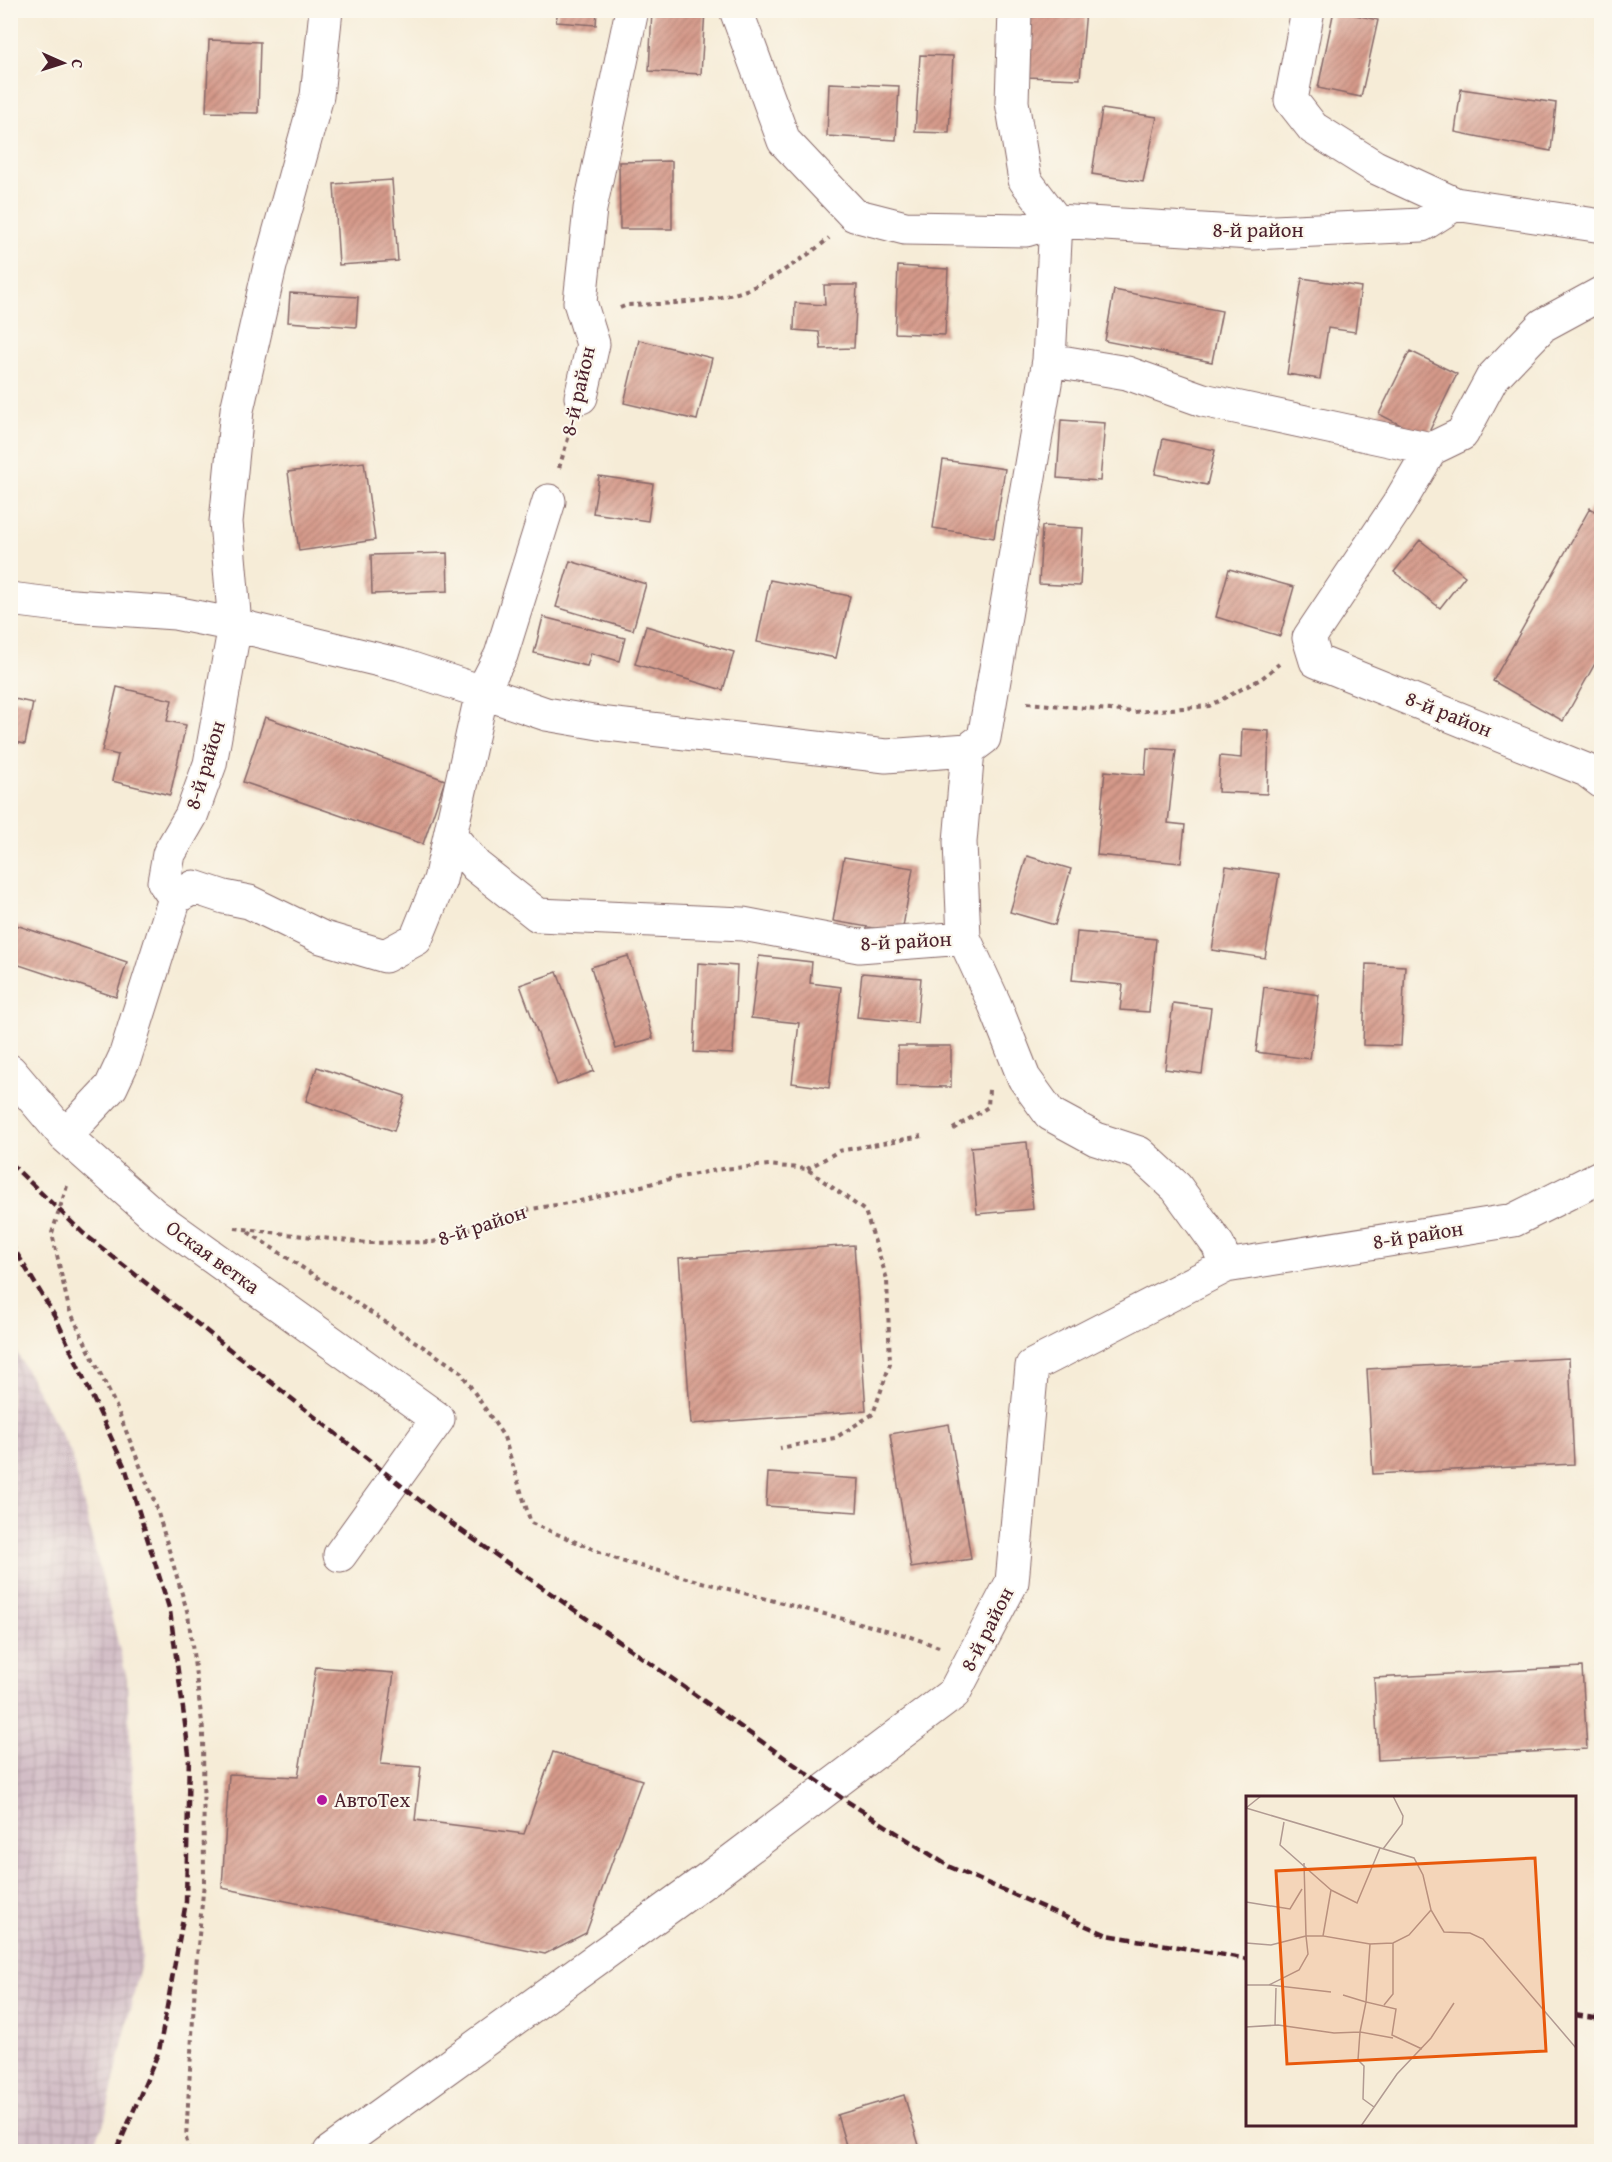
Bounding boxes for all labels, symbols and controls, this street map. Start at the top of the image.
north arrow [33,33,93,93]
text: С [66,59,90,69]
street label: 8-й район [1212,214,1304,245]
street label: 8-й район [552,343,603,439]
street label: 8-й район [1401,682,1497,745]
street label: 8-й район [176,717,233,813]
street label: 8-й район [860,923,952,958]
street label: 8-й район [434,1196,530,1253]
street label: Оская ветка [160,1212,267,1301]
street label: 8-й район [1370,1212,1465,1257]
street label: 8-й район [952,1581,1021,1676]
place label: АвтоТех [334,1784,410,1815]
marker: АвтоТех [315,1793,329,1807]
inset map [1246,1796,1576,2126]

